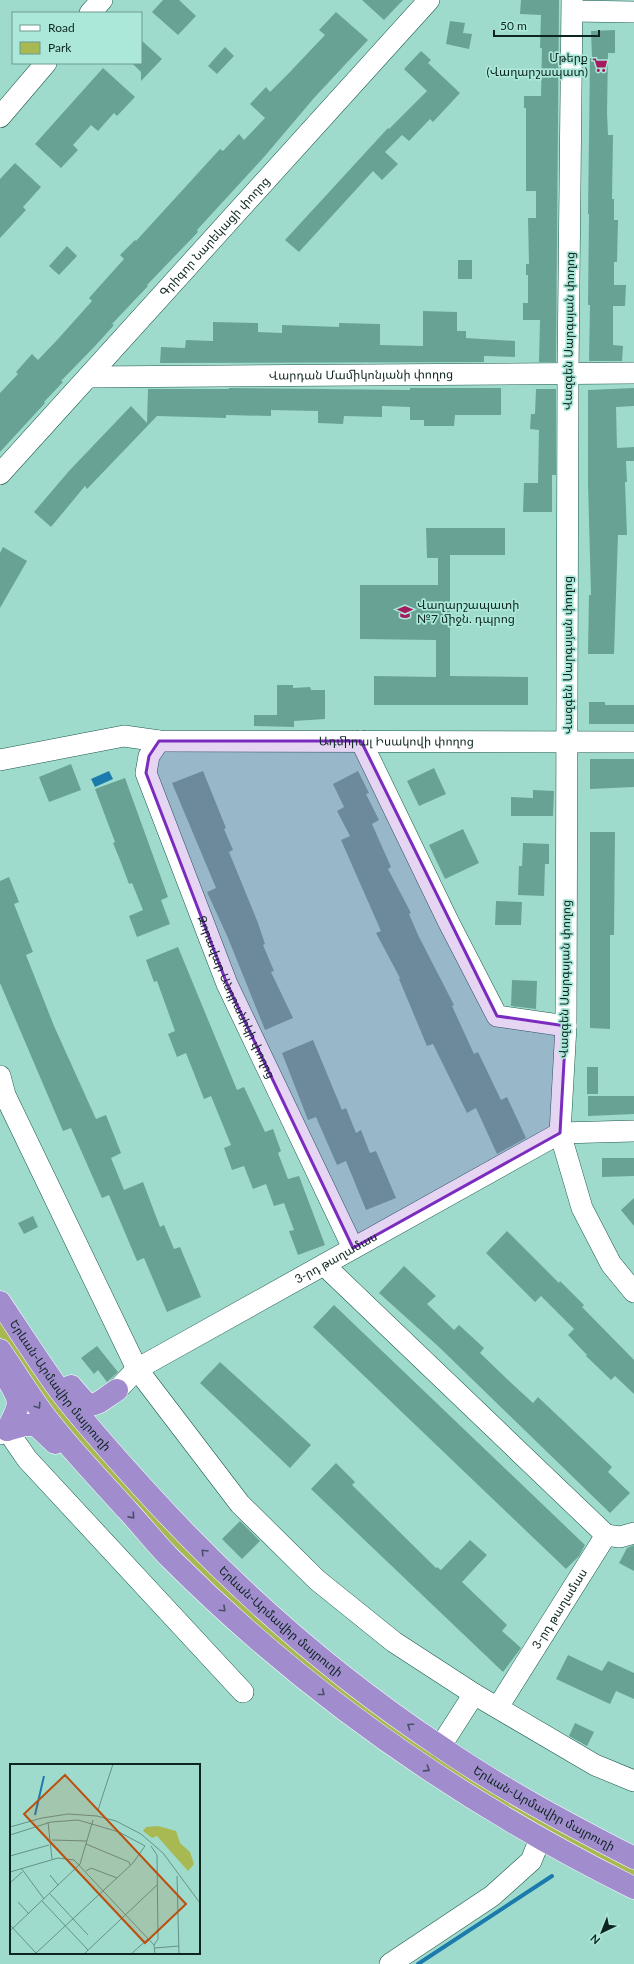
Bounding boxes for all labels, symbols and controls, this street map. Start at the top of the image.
legend [12,12,142,64]
scale bar [494,12,599,38]
text: 50 m [500,18,527,33]
text: Road [48,20,75,35]
text: Park [48,40,72,55]
place label: Մթերք (Վաղարշապատ) [486,50,588,79]
supermarket icon: Մթերք (Վաղարշապատ) [591,56,609,74]
street label: Գրիգոր Նարեկացի փողոց [156,173,273,300]
street label: Վազգեն Սարգսյան փողոց [560,252,577,410]
street label: Վարդան Մամիկոնյանի փողոց [269,366,453,383]
street label: Վազգեն Սարգսյան փողոց [560,576,575,734]
place label: Վաղարշապատի №7 միջն. դպրոց [417,597,519,626]
school or university icon: Վաղարշապատի №7 միջն. դպրոց [396,603,414,621]
street label: Ադմիրալ Իսակովի փողոց [319,733,474,749]
street label: Վազգեն Սարգսյան փողոց [556,900,573,1058]
street label: Զորավար Անդրանիկի փողոց [194,913,279,1081]
street label: 3-րդ թաղամաս [292,1228,380,1286]
street label: Երևան-Արմավիր մայրուղի [7,1317,114,1454]
one-way arrow [33,1401,40,1408]
one-way arrow [128,1511,135,1518]
one-way arrow [201,1549,209,1557]
street label: Երևան-Արմավիր մայրուղի [216,1563,346,1680]
street label: 3-րդ թաղամաս [528,1565,590,1652]
one-way arrow [218,1604,226,1611]
one-way arrow [317,1688,324,1695]
one-way arrow [407,1723,414,1731]
street label: Երևան-Արմավիր մայրուղի [471,1762,618,1854]
inset map [10,1764,200,1954]
one-way arrow [423,1764,430,1772]
north arrow [582,1912,622,1952]
text: N [587,1932,602,1947]

